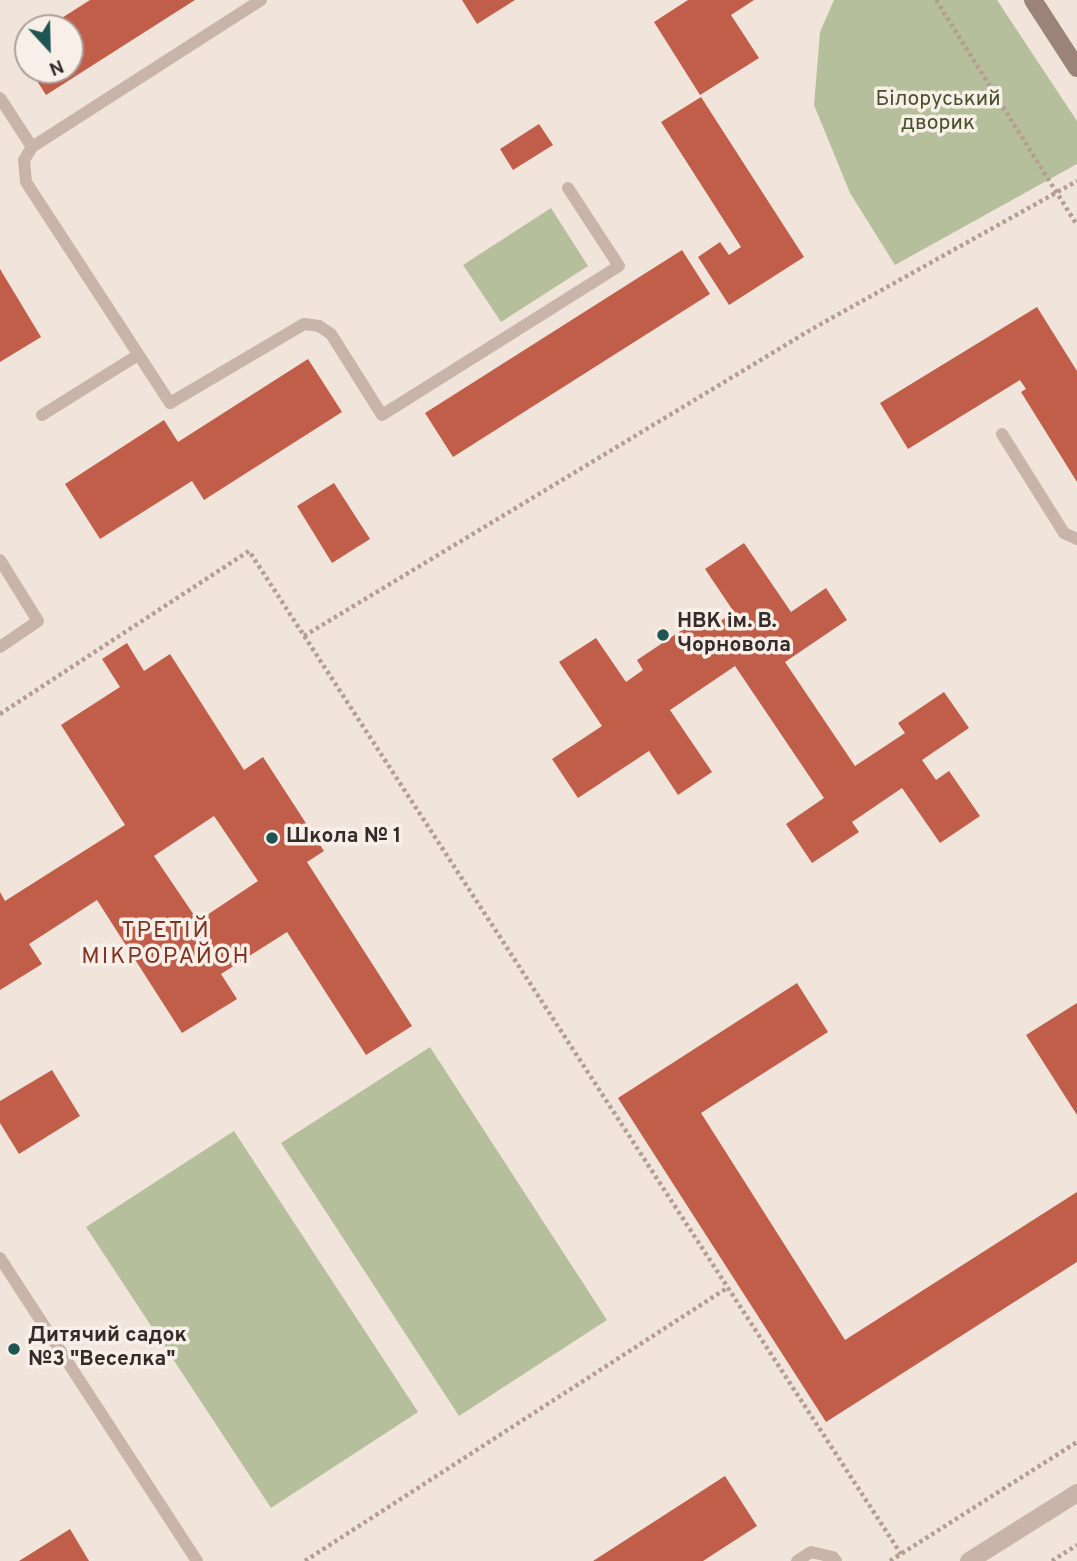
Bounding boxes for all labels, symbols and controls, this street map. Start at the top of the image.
north arrow [14,14,84,84]
text: N [45,53,67,80]
park label: Білоруський дворик [875,88,1001,138]
place label: НВК ім. В. Чорновола [677,610,791,660]
marker: НВК ім. В. Чорновола [655,627,671,643]
place label: Школа № 1 [286,825,401,851]
marker: Школа № 1 [264,830,280,846]
district label: ТРЕТІЙ МІКРОРАЙОН [83,918,249,972]
place label: Дитячий садок №3 "Веселка" [28,1324,187,1374]
marker: Дитячий садок №3 "Веселка" [6,1341,22,1357]

